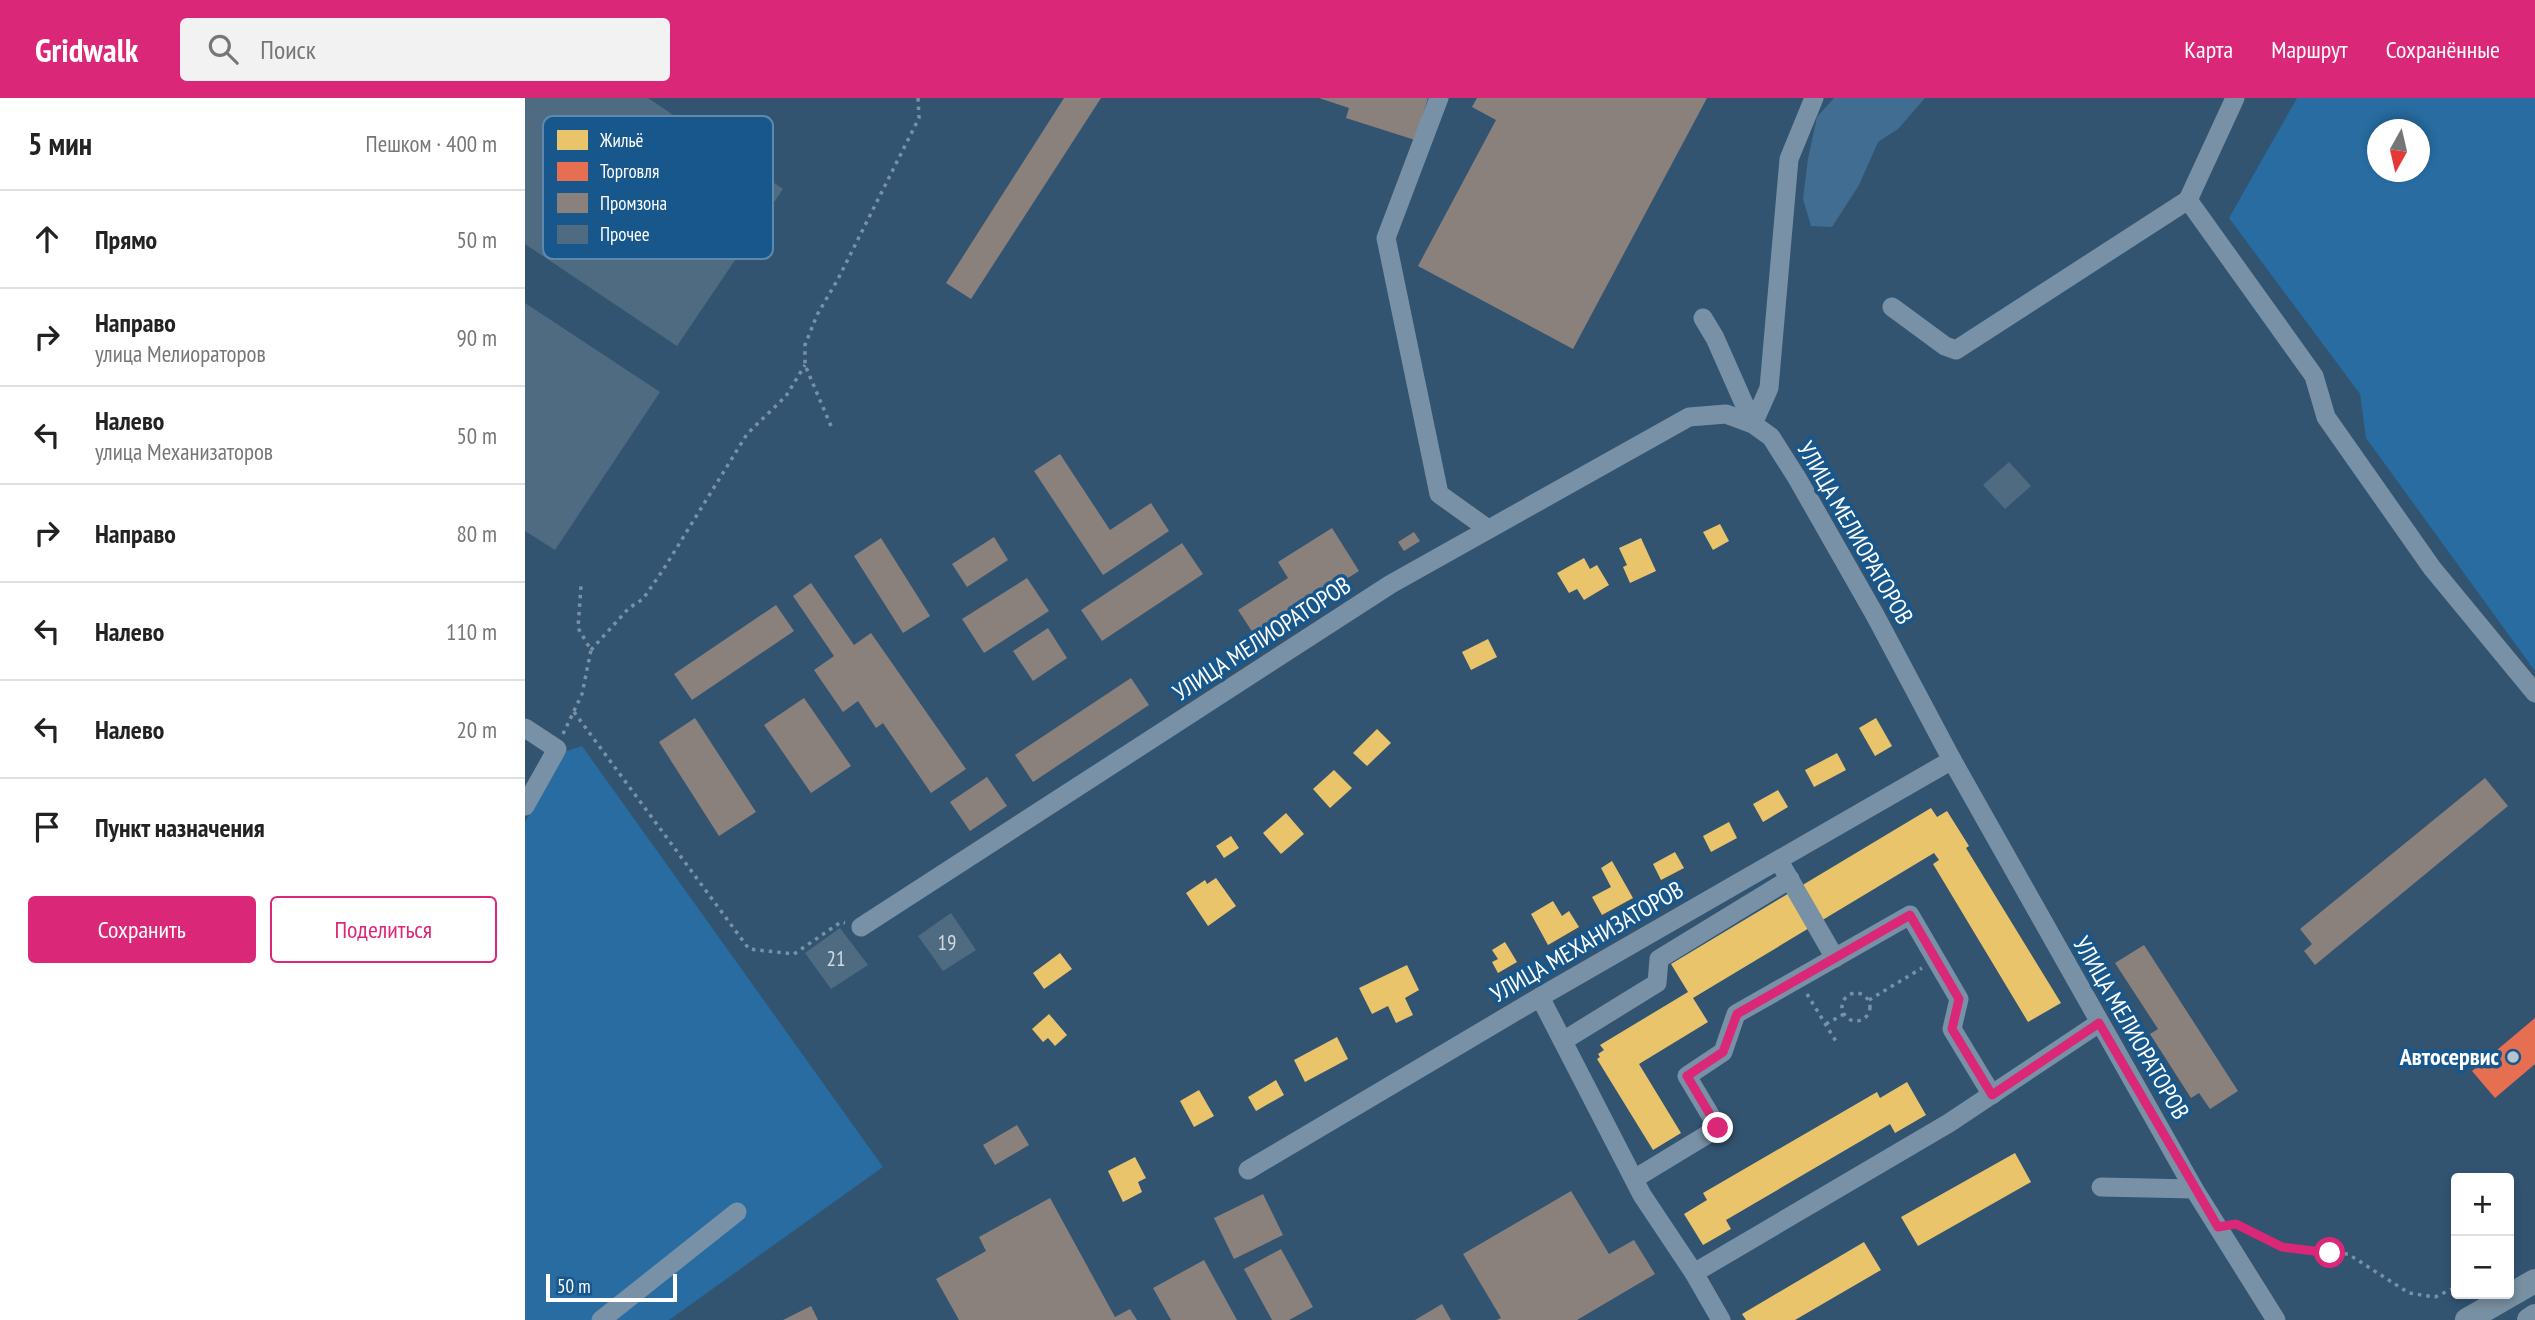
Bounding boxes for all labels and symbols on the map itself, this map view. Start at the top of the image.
legend [543,116,773,259]
north arrow [2367,119,2430,182]
text: Жильё [599,128,644,152]
text: Торговля [600,159,659,183]
text: Промзона [600,191,667,215]
text: Прочее [600,222,650,246]
street label: УЛИЦА МЕЛИОРАТОРОВ [1791,436,1920,630]
street label: УЛИЦА МЕЛИОРАТОРОВ [1167,569,1357,708]
street label: УЛИЦА МЕХАНИЗАТОРОВ [1485,874,1689,1009]
house number: 19 [938,929,956,956]
street label: УЛИЦА МЕЛИОРАТОРОВ [2067,931,2196,1125]
house number: 21 [827,945,845,972]
place label: Автосервис [2399,1041,2500,1072]
marker: Автосервис [2505,1049,2521,1065]
route end [1702,1112,1733,1143]
route start [2314,1237,2345,1268]
scale bar [546,1271,677,1303]

